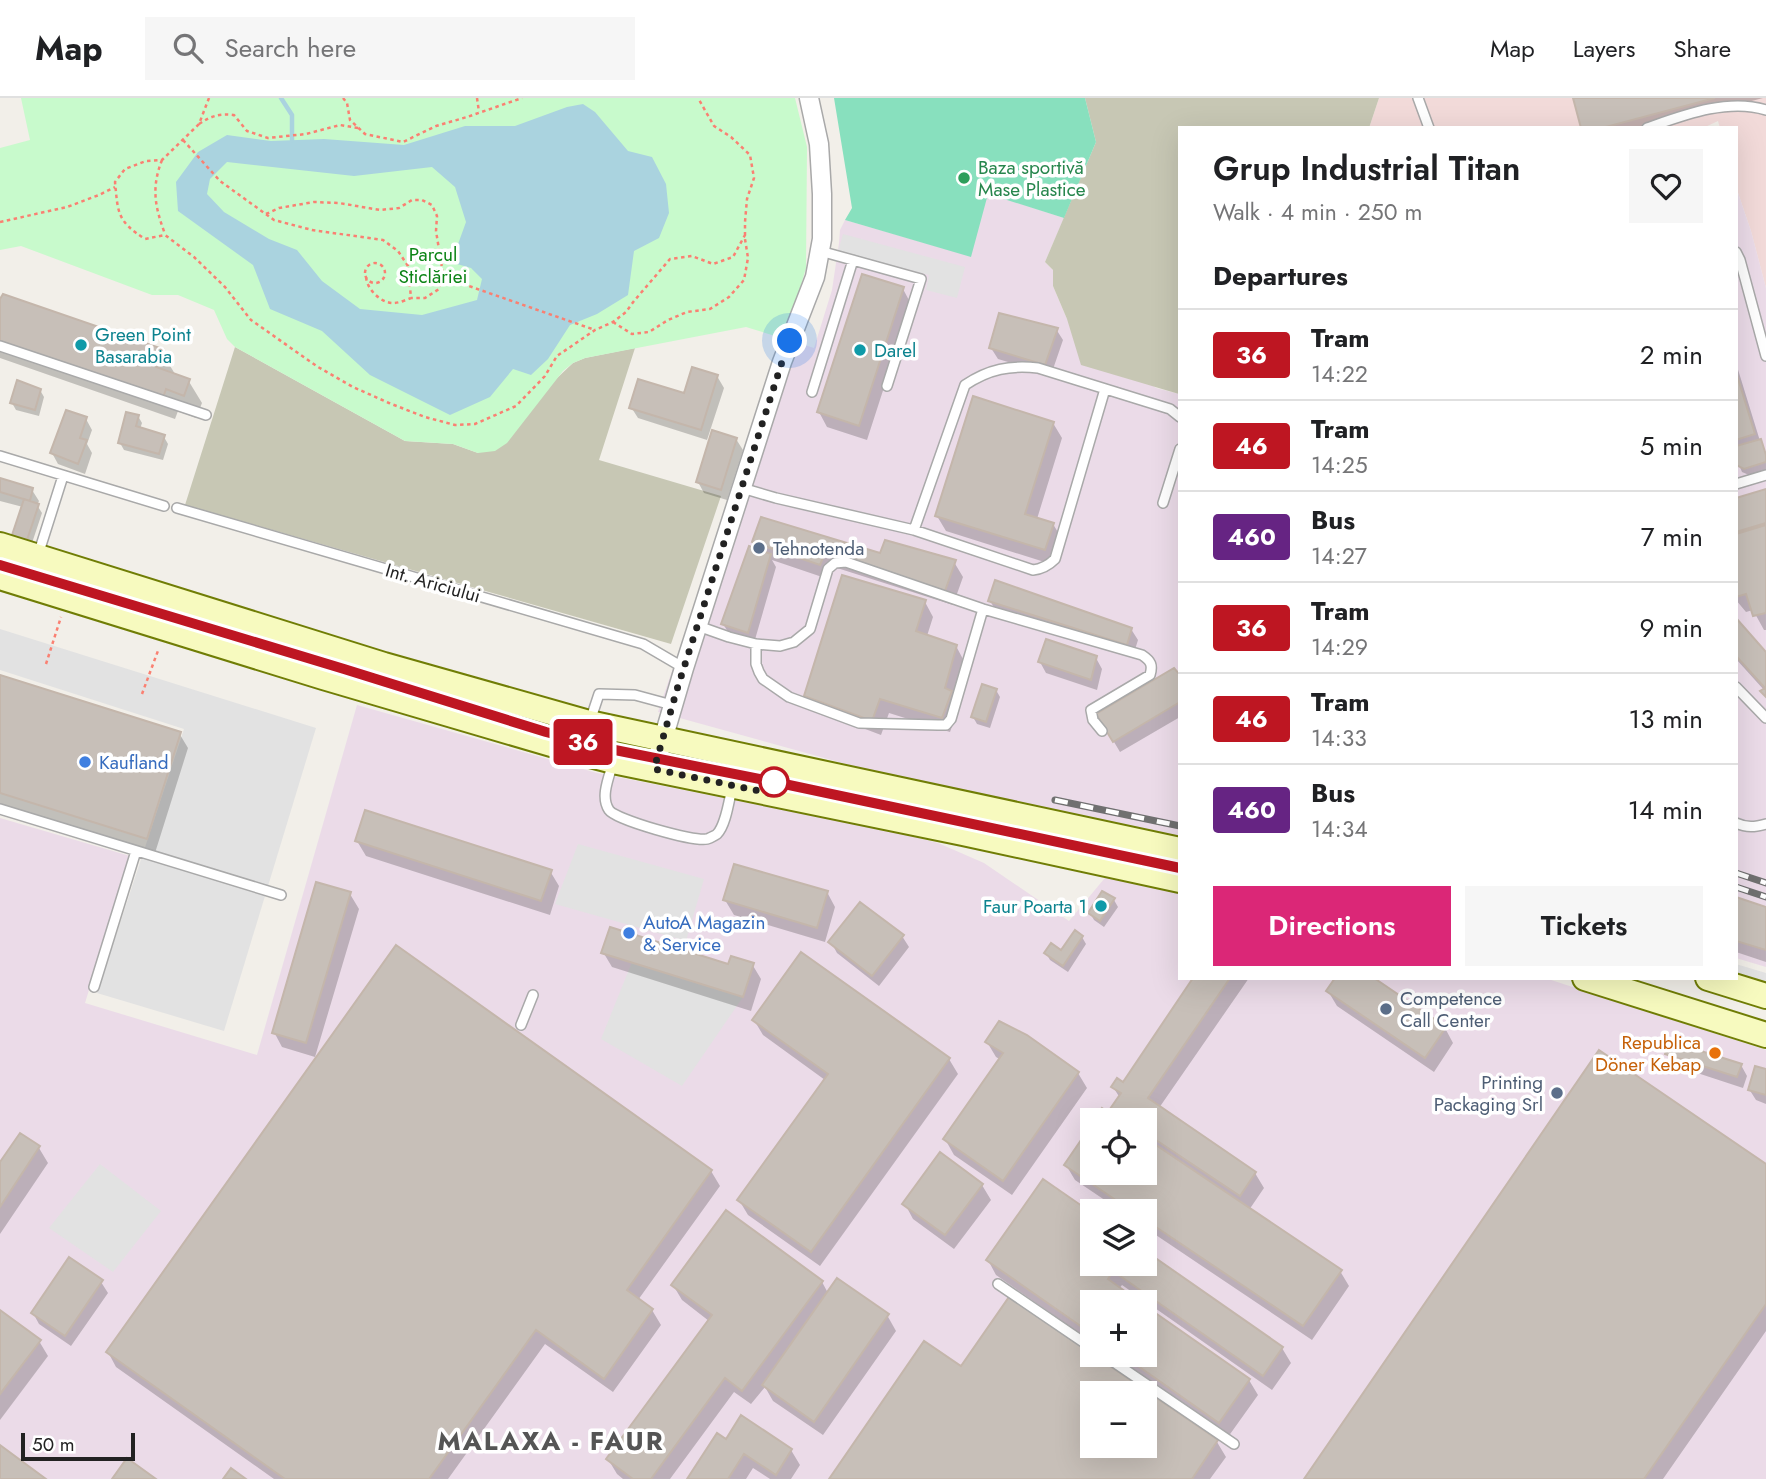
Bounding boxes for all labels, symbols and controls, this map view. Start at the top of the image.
search box [145,17,635,80]
text: Map [35,25,103,72]
icon: search [169,29,207,67]
text: Search here [225,29,356,67]
text: Map [1490,31,1535,66]
text: Layers [1573,31,1635,66]
text: Share [1673,31,1731,66]
text: Grup Industrial Titan [1213,145,1521,192]
button: heart [1629,149,1703,223]
place label: Baza sportivă Mase Plastice [978,154,1086,203]
marker: Baza sportivă Mase Plastice [956,170,972,186]
text: Walk · 4 min · 250 m [1213,195,1422,229]
park label: Parcul Sticlăriei [399,241,467,290]
text: Departures [1213,257,1348,295]
text: Tram [1311,319,1370,357]
place label: Green Point Basarabia [95,321,191,370]
your location [772,323,807,358]
text: 2 min [1640,336,1703,374]
marker: Green Point Basarabia [73,337,89,353]
place label: Darel [874,337,916,364]
text: 36 [1236,337,1267,372]
marker: Darel [852,342,868,358]
text: 14:22 [1311,357,1368,391]
text: Tram [1311,410,1370,448]
text: 5 min [1640,427,1703,465]
text: 46 [1235,428,1268,463]
text: 14:25 [1311,448,1368,482]
text: Bus [1311,501,1355,539]
text: 7 min [1641,518,1703,556]
text: 460 [1227,519,1276,554]
place label: Tehnotenda [773,535,864,562]
text: 14:27 [1311,539,1367,573]
marker: Tehnotenda [751,540,767,556]
street label: Int. Ariciului [382,557,484,609]
text: Tram [1311,592,1370,630]
text: 9 min [1640,609,1703,647]
text: 36 [1236,610,1267,645]
text: 14:29 [1311,630,1368,664]
text: Tram [1311,683,1370,721]
text: 13 min [1629,700,1703,738]
text: 46 [1235,701,1268,736]
line badge: 36 [552,719,614,765]
text: 14:33 [1311,721,1367,755]
text: 36 [568,724,598,759]
place label: Kaufland [99,749,169,776]
marker: Kaufland [77,754,93,770]
unlabelled marker [759,767,789,797]
text: Bus [1311,774,1355,812]
text: 14 min [1628,791,1703,829]
text: 460 [1227,792,1276,827]
text: 14:34 [1311,812,1368,846]
button: Directions [1213,886,1451,966]
button: Tickets [1465,886,1703,966]
place label: Faur Poarta 1 [983,893,1087,920]
marker: Faur Poarta 1 [1093,898,1109,914]
place label: AutoA Magazin & Service [643,909,766,958]
marker: AutoA Magazin & Service [621,925,637,941]
place label: Competence Call Center [1400,985,1502,1034]
marker: Competence Call Center [1378,1001,1394,1017]
place label: Republica Döner Kebap [1595,1029,1701,1078]
marker: Republica Döner Kebap [1707,1045,1723,1061]
place label: Printing Packaging Srl [1434,1069,1543,1118]
marker: Printing Packaging Srl [1549,1085,1565,1101]
map controls [1080,1108,1157,1458]
button: locate [1080,1108,1157,1185]
button: layers [1080,1199,1157,1276]
button: + [1080,1290,1157,1367]
button: − [1080,1381,1157,1458]
district label: MALAXA - FAUR [438,1422,664,1460]
scale bar [21,1430,135,1462]
text: 50 m [32,1431,75,1458]

